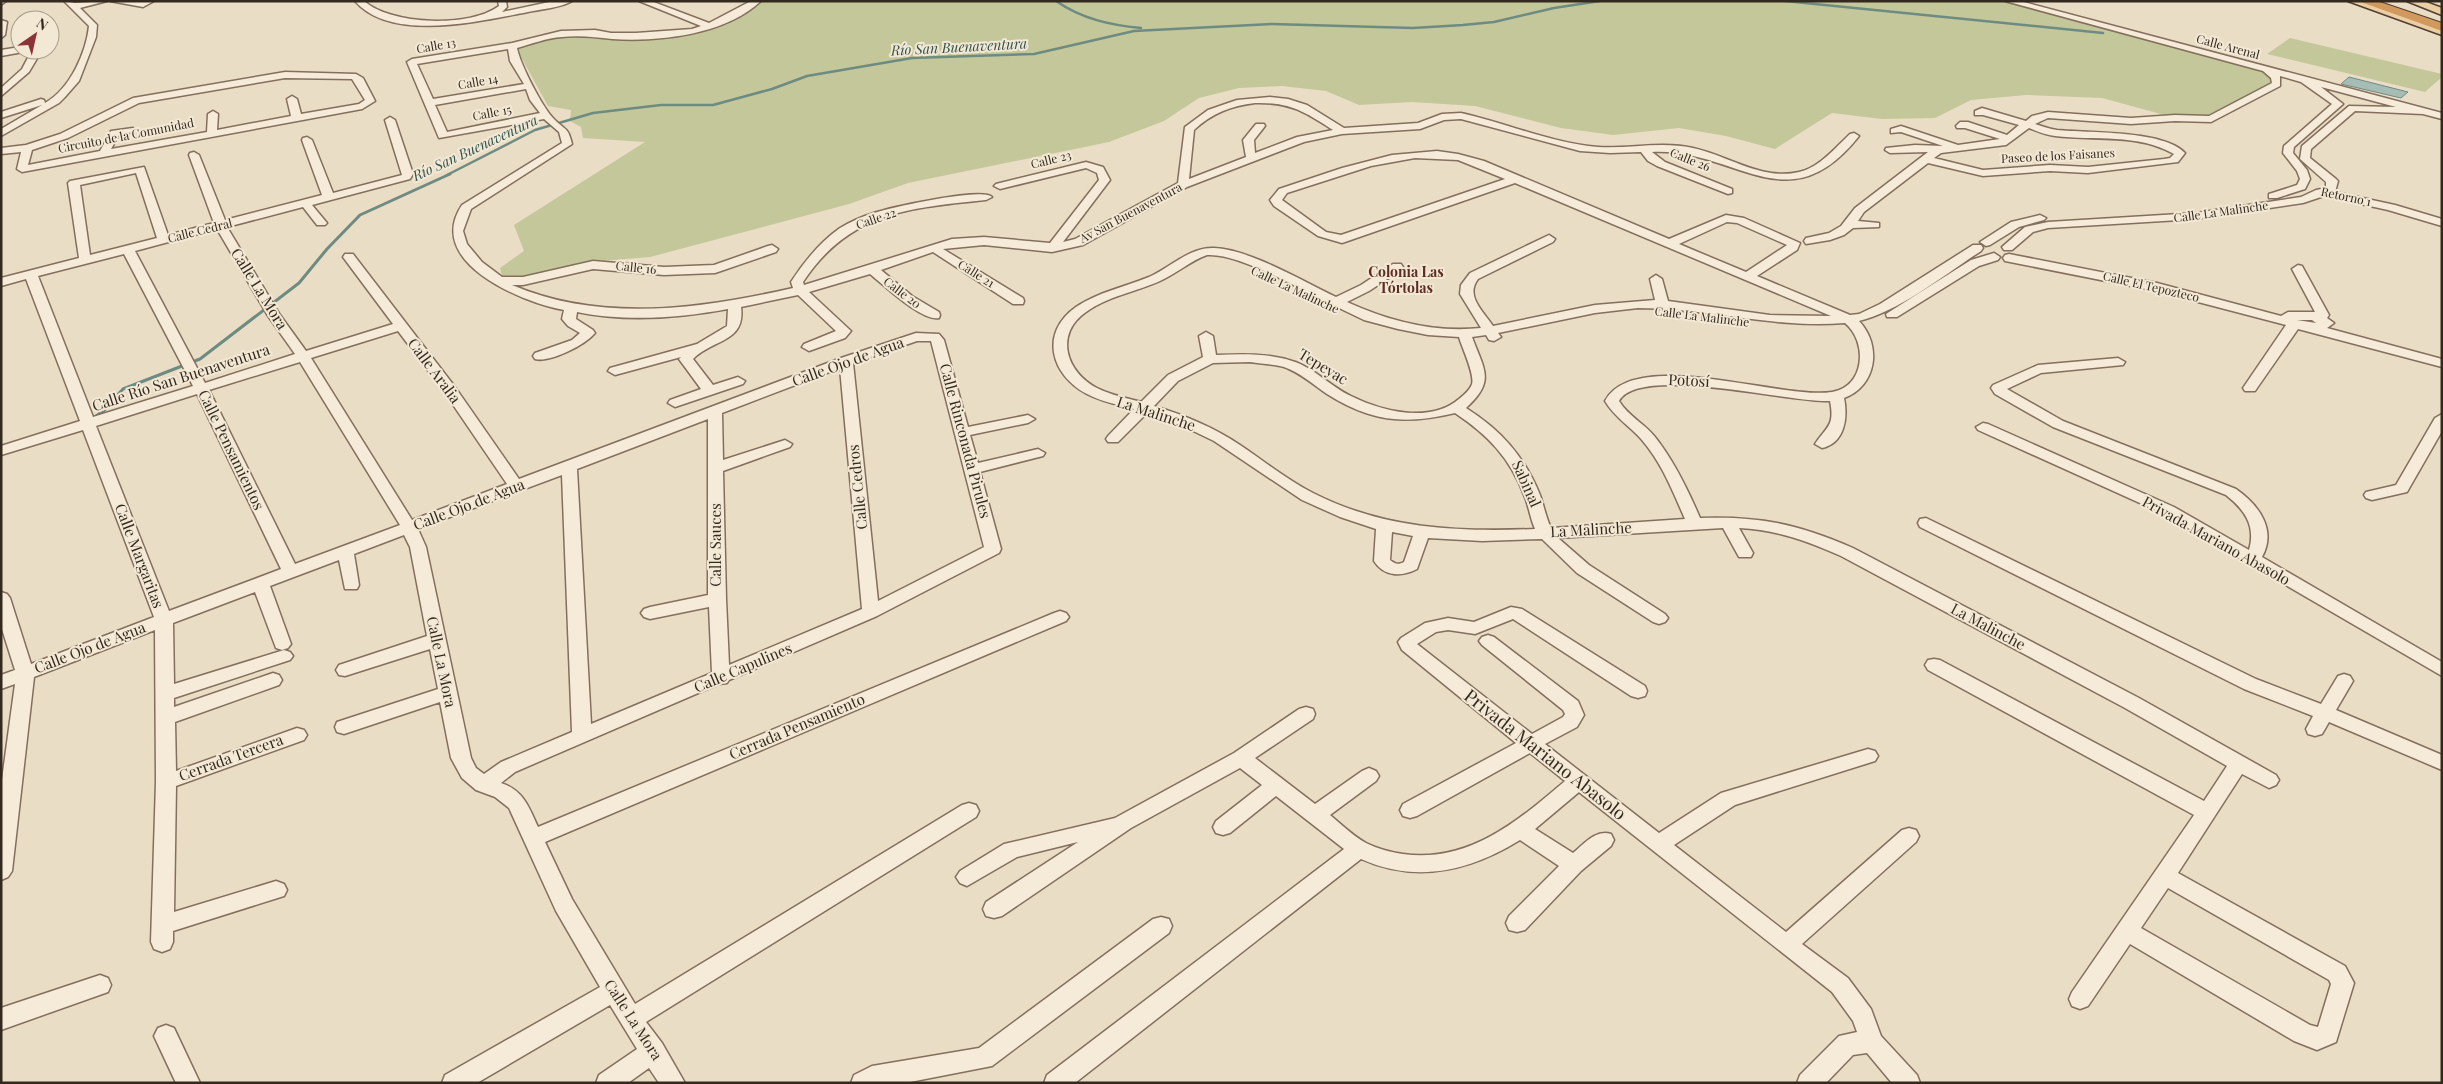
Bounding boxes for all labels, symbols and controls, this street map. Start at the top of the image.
north arrow [10,10,60,60]
text: N [33,13,52,35]
street label: Calle Arenal [2195,30,2262,62]
water label: Río San Buenaventura [890,33,1027,60]
street label: Calle 13 [415,34,457,56]
street label: Calle 14 [457,70,499,92]
street label: Calle 15 [471,100,513,124]
water label: Río San Buenaventura [408,110,540,185]
street label: Circuito de la Comunidad [57,114,195,156]
street label: Calle 26 [1668,144,1713,174]
street label: Paseo de los Faisanes [2001,144,2115,166]
street label: Calle 23 [1029,146,1073,172]
street label: Av San Buenaventura [1076,178,1185,246]
street label: Retorno 1 [2320,183,2373,209]
street label: Calle La Malinche [2173,196,2269,226]
street label: Calle 22 [853,204,898,232]
street label: Calle Cedral [166,214,234,246]
street label: Calle La Mora [227,244,293,333]
street label: Calle 21 [955,256,998,291]
street label: Calle 16 [615,257,657,277]
street label: Calle La Malinche [1249,262,1342,316]
district label: Colonia Las Tórtolas [1368,262,1444,297]
street label: Calle El Tepozteco [2101,267,2201,305]
street label: Calle 20 [881,273,925,312]
street label: Calle La Malinche [1654,302,1750,330]
street label: Calle Ojo de Agua [789,331,907,391]
street label: Calle Aralia [404,334,466,407]
street label: Calle Río San Buenaventura [89,339,273,415]
street label: Tepeyac [1295,343,1352,389]
street label: Calle Rinconada Pirules [936,361,996,520]
street label: Potosí [1668,369,1711,391]
street label: Calle Pensamientos [194,386,270,513]
street label: La Malinche [1114,391,1198,435]
street label: Calle Cedros [843,444,871,531]
street label: Sabinal [1508,457,1546,510]
street label: Calle Ojo de Agua [410,473,528,534]
street label: Privada Mariano Abasolo [2139,491,2294,589]
street label: Calle Margaritas [111,500,169,611]
street label: Calle Sauces [705,503,725,587]
street label: La Malinche [1550,517,1632,541]
street label: La Malinche [1948,598,2029,654]
street label: Calle La Mora [423,614,461,710]
street label: Calle Ojo de Agua [31,616,149,677]
street label: Calle Capulines [691,637,795,697]
street label: Privada Mariano Abasolo [1460,683,1632,825]
street label: Cerrada Pensamiento [726,688,868,764]
street label: Cerrada Tercera [176,729,286,785]
street label: Calle La Mora [600,975,668,1064]

